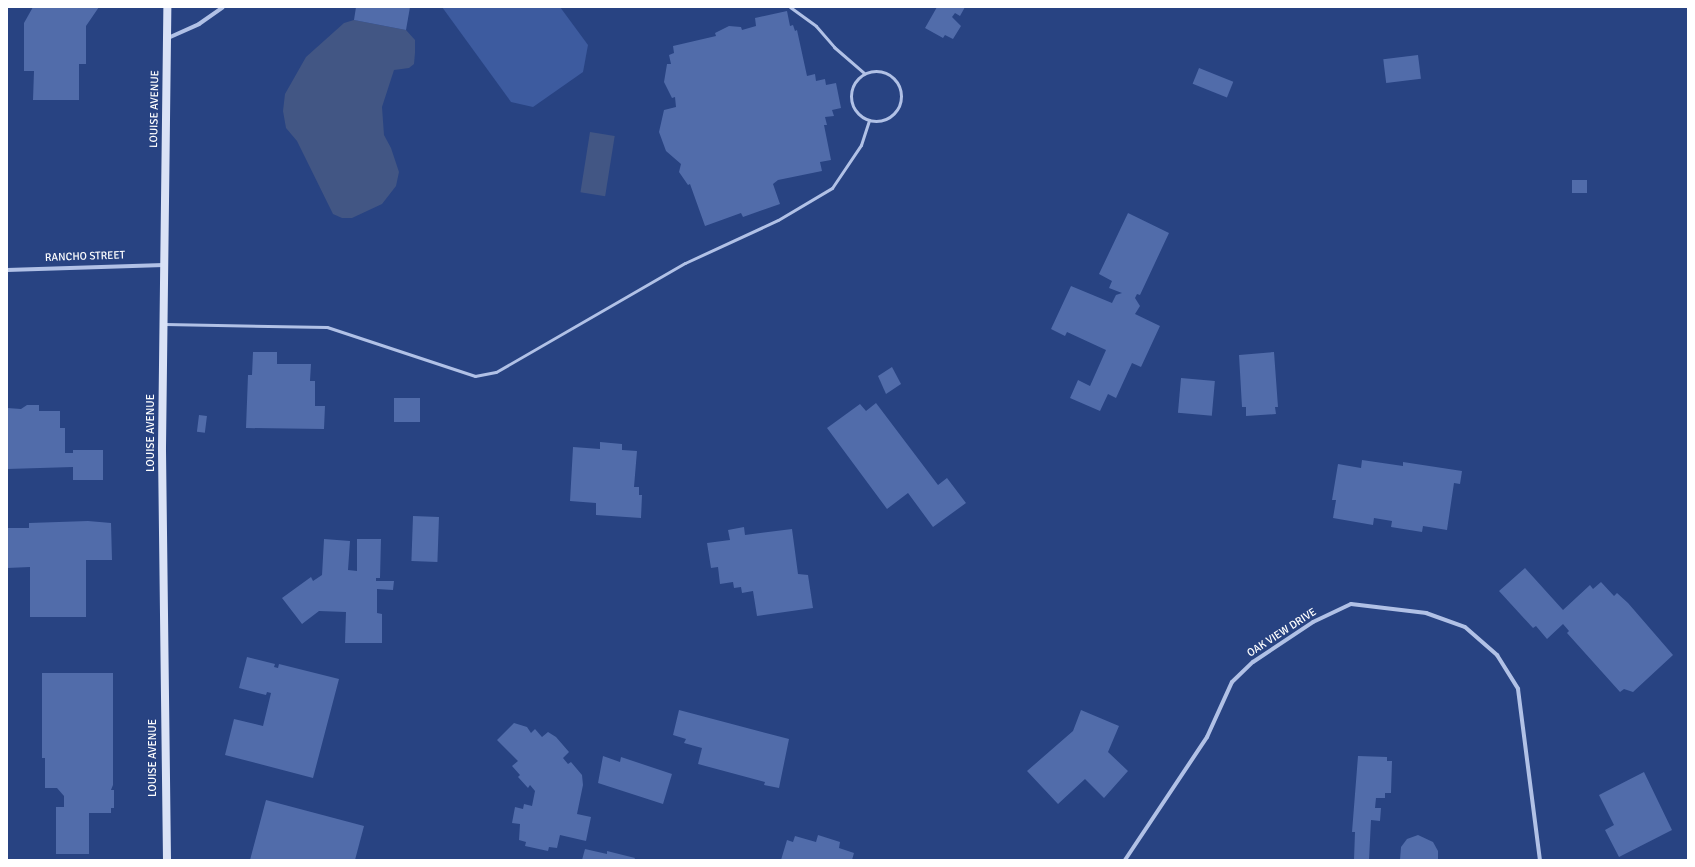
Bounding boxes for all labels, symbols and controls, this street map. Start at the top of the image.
street label: LOUISE AVENUE [148,70,162,148]
street label: RANCHO STREET [45,249,125,265]
street label: LOUISE AVENUE [144,394,158,472]
street label: OAK VIEW DRIVE [1245,606,1319,660]
street label: LOUISE AVENUE [146,719,160,797]

